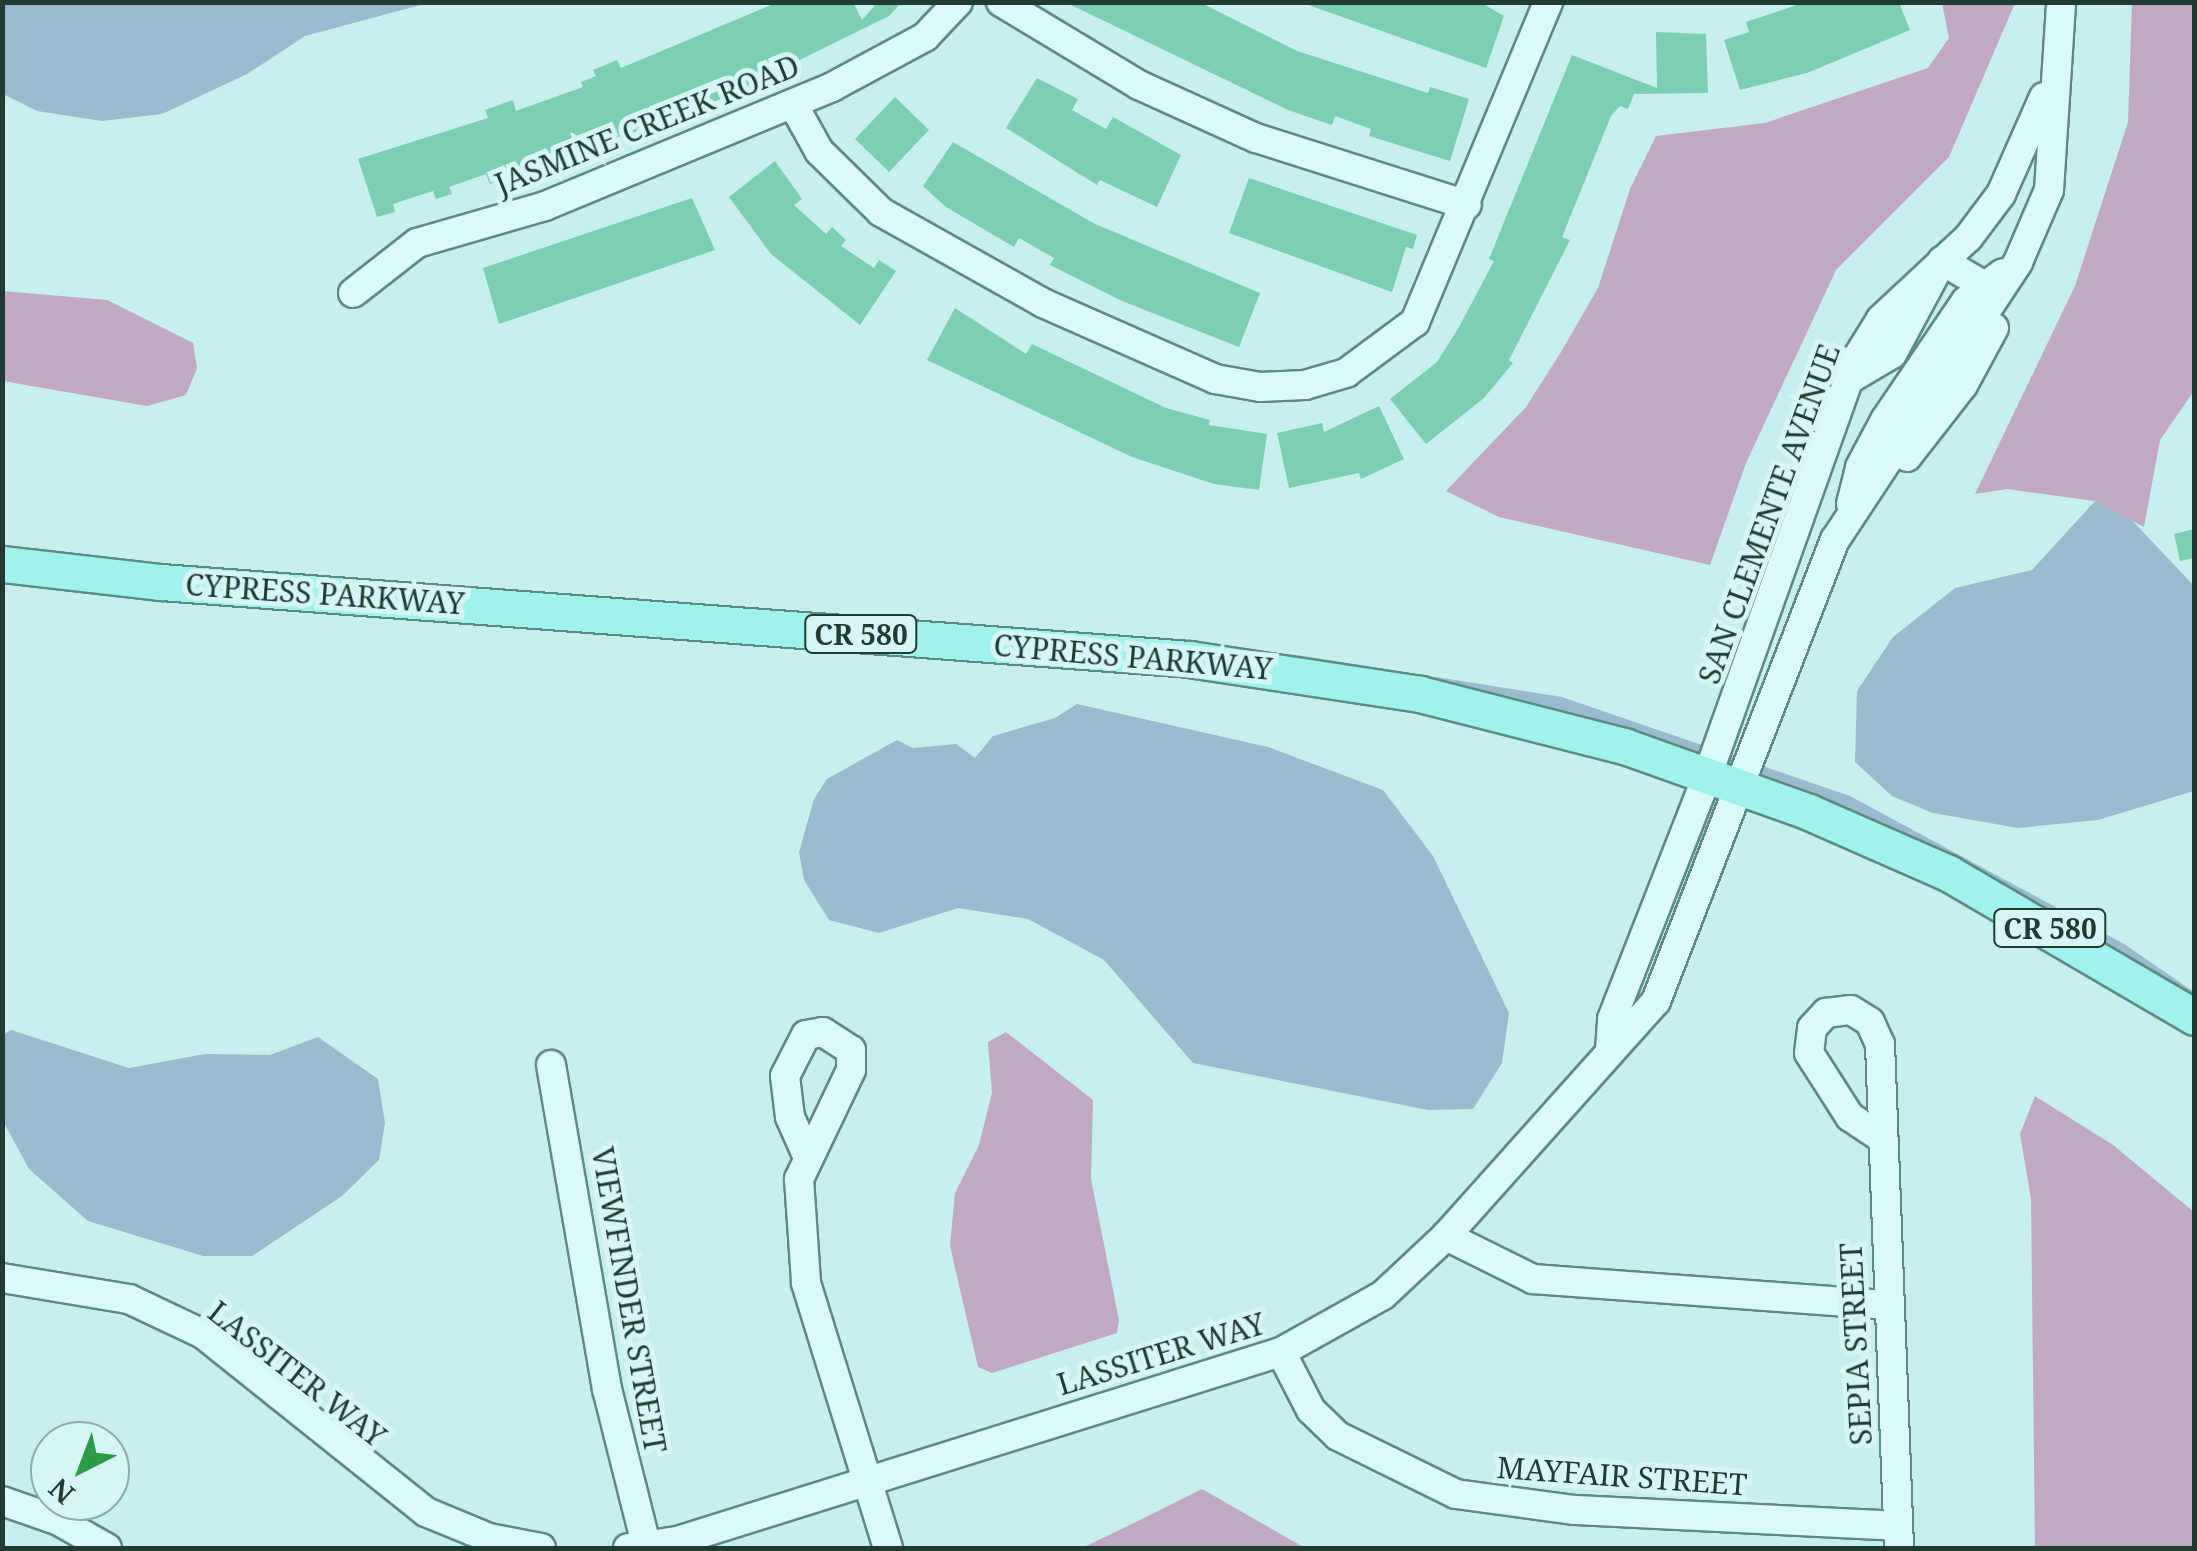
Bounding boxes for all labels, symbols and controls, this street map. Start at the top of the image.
street label: JASMINE CREEK ROAD [490,47,804,203]
street label: SAN CLEMENTE AVENUE [1691,339,1847,689]
street label: CYPRESS PARKWAY [184,566,466,622]
road number: CR 580 [804,611,918,657]
street label: CYPRESS PARKWAY [992,627,1274,687]
road number: CR 580 [1992,905,2108,951]
street label: VIEWFINDER STREET [584,1144,674,1456]
street label: SEPIA STREET [1833,1242,1879,1446]
street label: LASSITER WAY [201,1294,393,1454]
street label: LASSITER WAY [1053,1305,1269,1403]
north arrow [30,1421,130,1521]
street label: MAYFAIR STREET [1496,1449,1748,1503]
text: N [40,1470,82,1513]

